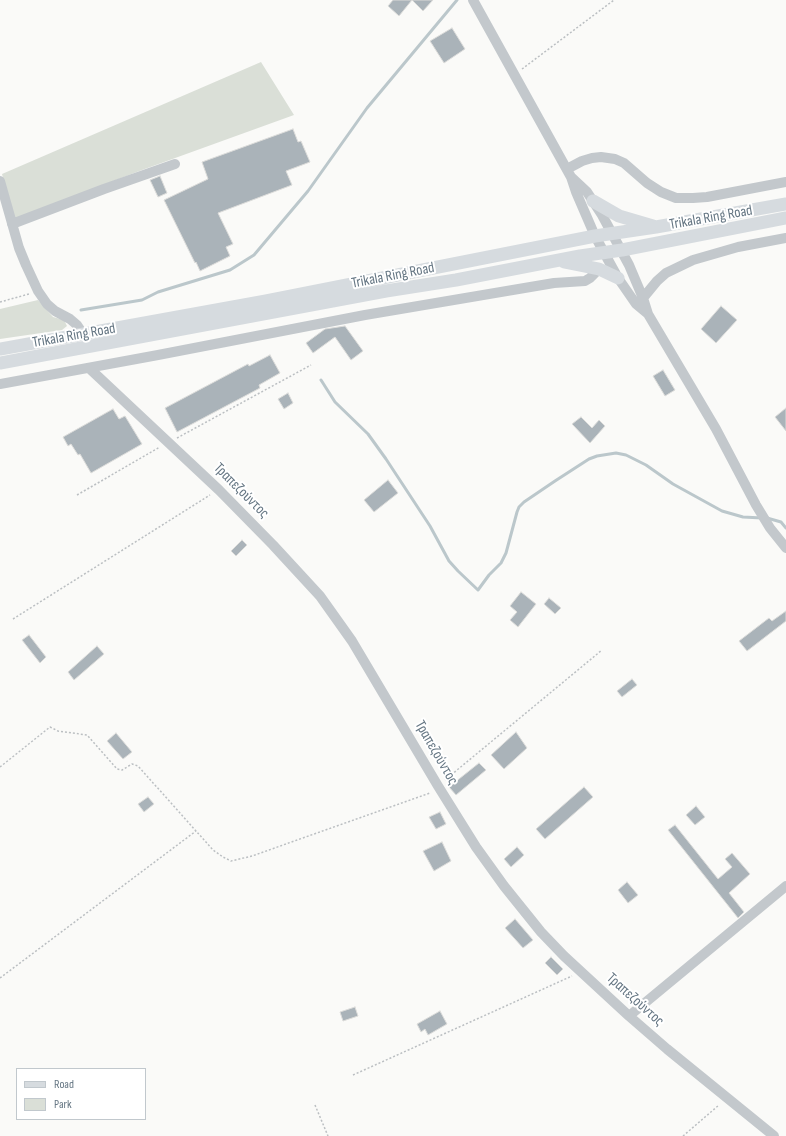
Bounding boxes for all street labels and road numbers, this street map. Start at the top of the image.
street label: Trikala Ring Road [668,202,754,234]
street label: Trikala Ring Road [350,259,436,293]
street label: Trikala Ring Road [31,320,117,352]
street label: Τραπεζούντος [209,459,273,523]
street label: Τραπεζούντος [410,718,462,788]
street label: Τραπεζούντος [603,970,667,1030]

